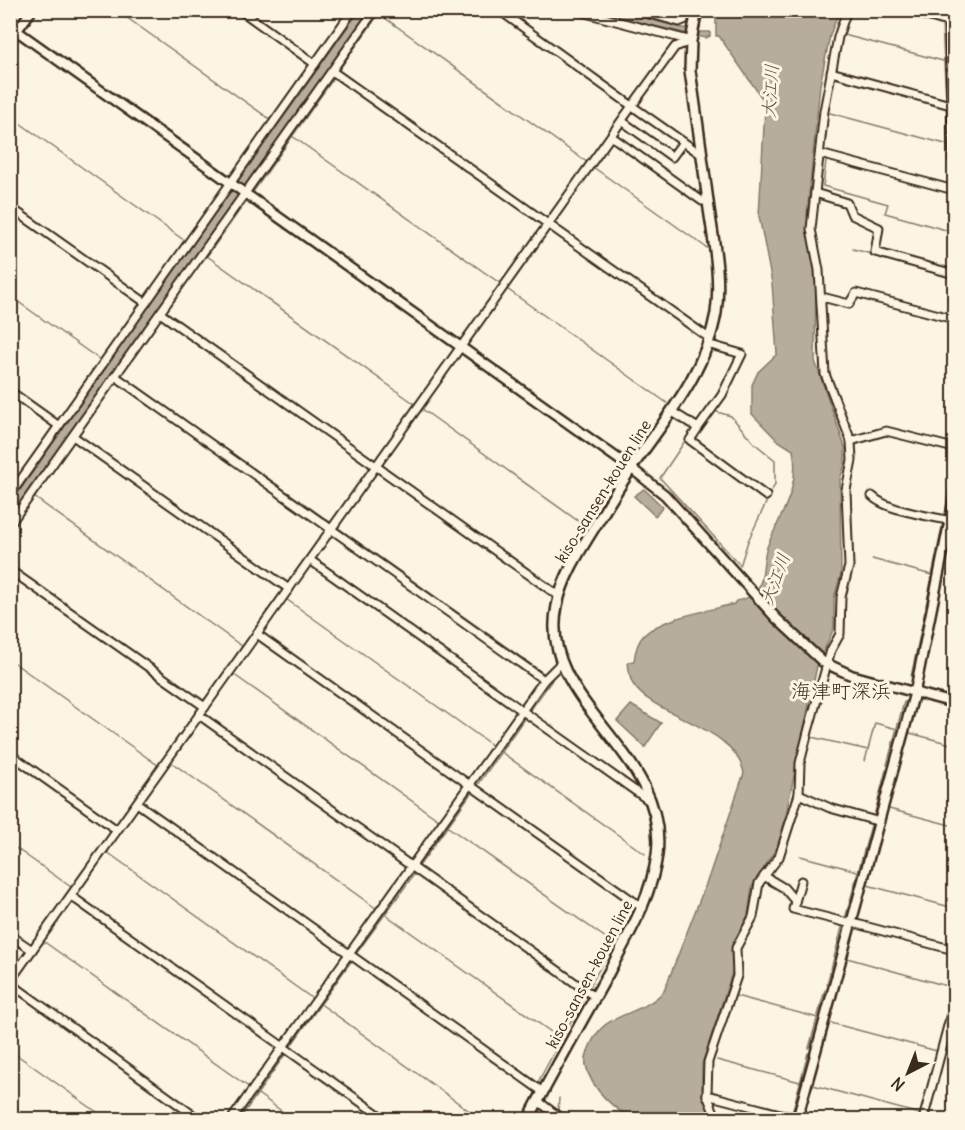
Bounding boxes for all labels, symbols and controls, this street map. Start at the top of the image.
water label: 大江川 [757,63,783,119]
street label: kiso-sansen-kouen line [551,416,655,566]
water label: 大江川 [755,550,795,608]
district label: 海津町深浜 [791,678,891,703]
street label: kiso-sansen-kouen line [541,896,637,1052]
north arrow [878,1043,938,1103]
text: N [887,1073,909,1095]

